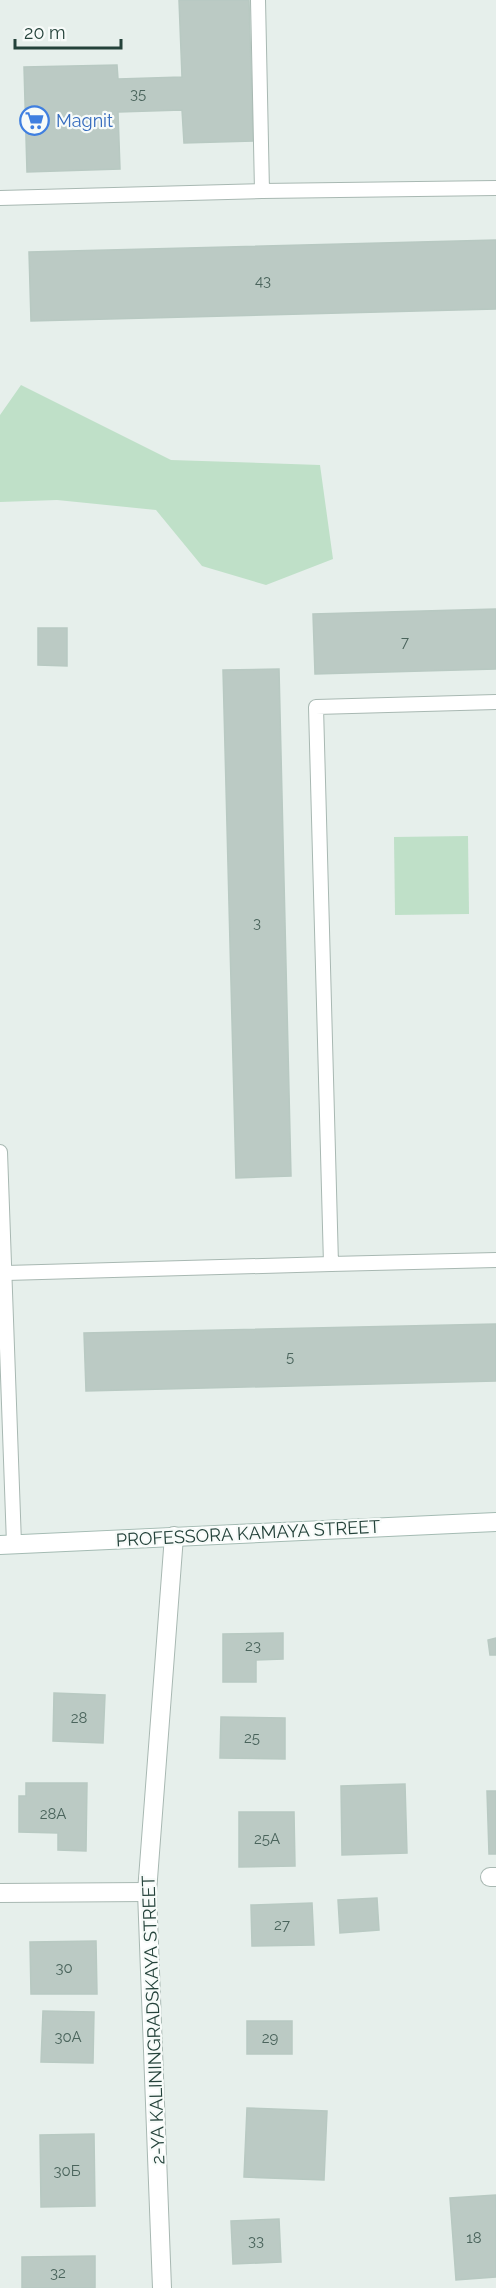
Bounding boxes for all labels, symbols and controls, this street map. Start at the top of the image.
scale bar [15,12,122,50]
text: 20 m [24,22,66,43]
house number: 35 [130,85,146,103]
supermarket icon: Magnit [19,104,51,136]
place label: Magnit [56,110,113,131]
house number: 43 [255,272,271,290]
house number: 7 [401,633,409,651]
house number: 3 [253,914,261,932]
house number: 5 [286,1348,294,1366]
street label: PROFESSORA KAMAYA STREET [115,1516,381,1550]
house number: 23 [245,1637,261,1655]
house number: 28 [71,1709,87,1727]
house number: 25 [244,1729,260,1747]
house number: 28А [40,1805,66,1823]
house number: 25А [254,1830,280,1848]
street label: 2-YA KALININGRADSKAYA STREET [137,1875,169,2165]
house number: 27 [274,1916,290,1934]
house number: 30 [55,1959,73,1977]
house number: 30А [54,2028,82,2046]
house number: 29 [262,2029,279,2047]
house number: 30Б [54,2162,81,2180]
house number: 18 [466,2229,482,2247]
house number: 33 [248,2232,264,2250]
house number: 32 [50,2264,66,2282]

